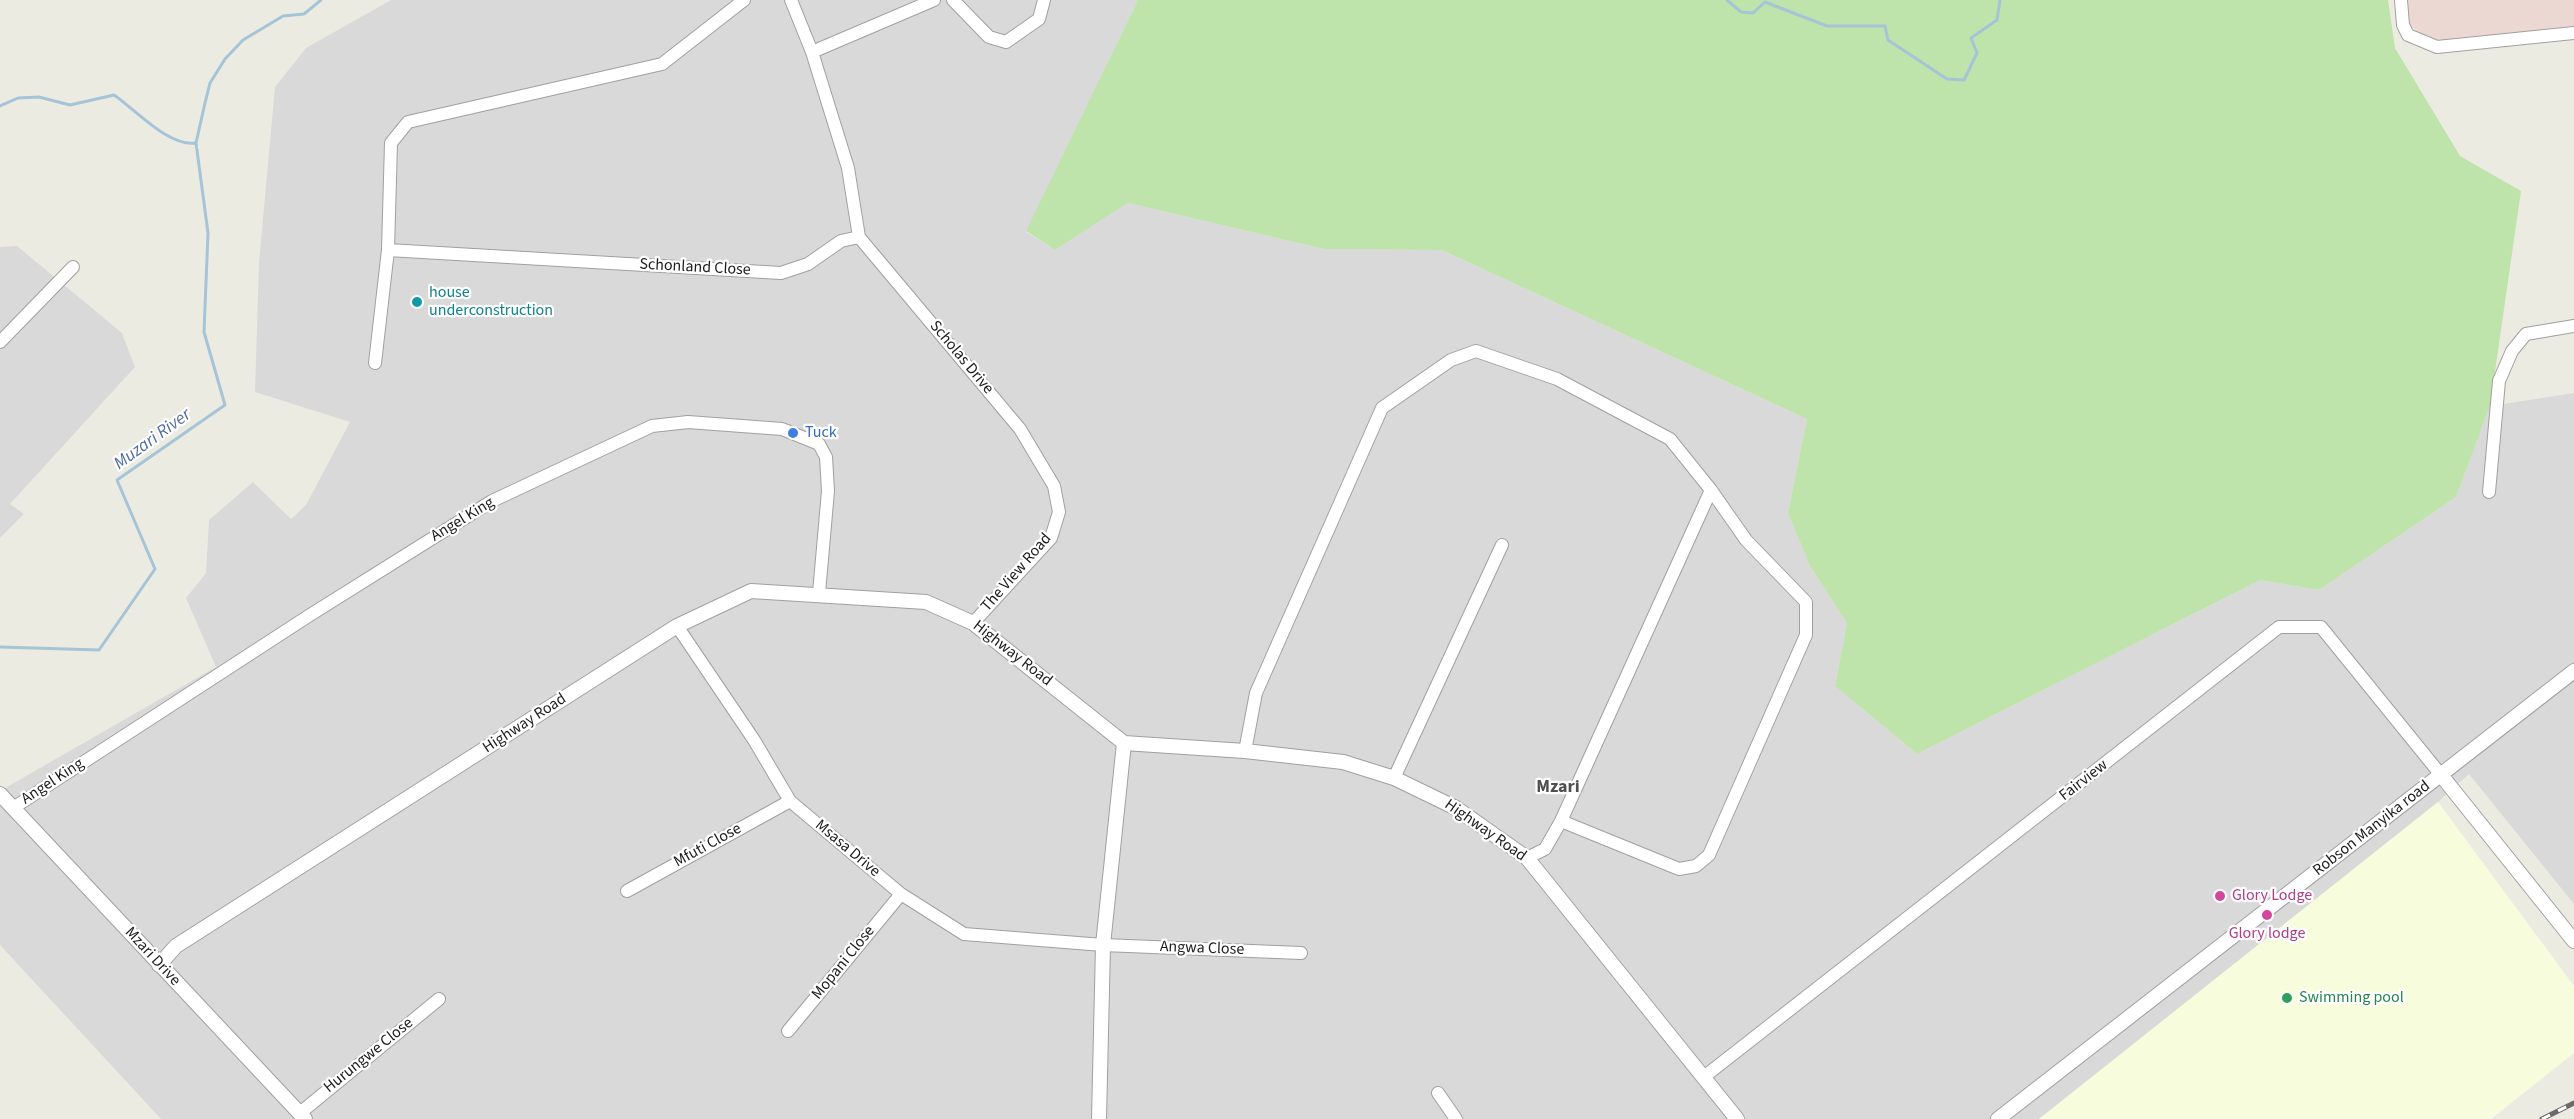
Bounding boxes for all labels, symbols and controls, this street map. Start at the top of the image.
street label: Schonland Close [639,255,751,281]
place label: house underconstruction [429,283,553,321]
marker: house underconstruction [410,295,424,309]
street label: Scholas Drive [925,317,997,399]
water label: Muzari River [110,405,196,475]
place label: Tuck [805,423,837,443]
marker: Tuck [786,426,800,440]
street label: Angel King [428,494,498,546]
street label: The View Road [978,530,1056,616]
street label: Highway Road [968,617,1056,691]
street label: Highway Road [480,690,570,758]
street label: Angel King [18,755,88,809]
street label: Fairview [2056,756,2112,806]
district label: Mzari [1536,777,1580,799]
street label: Robson Manyika road [2310,777,2434,881]
street label: Highway Road [1440,796,1530,866]
street label: Msasa Drive [811,816,883,882]
street label: Mfuti Close [671,820,745,872]
place label: Glory Lodge [2232,886,2312,906]
marker: Glory Lodge [2213,889,2227,903]
marker: Glory lodge [2260,908,2274,922]
street label: Mopani Close [808,922,880,1004]
street label: Mzari Drive [120,924,184,990]
place label: Glory lodge [2229,924,2305,944]
street label: Angwa Close [1159,938,1245,960]
place label: Swimming pool [2299,988,2404,1008]
marker: Swimming pool [2280,991,2294,1005]
street label: Hurungwe Close [321,1014,417,1098]

